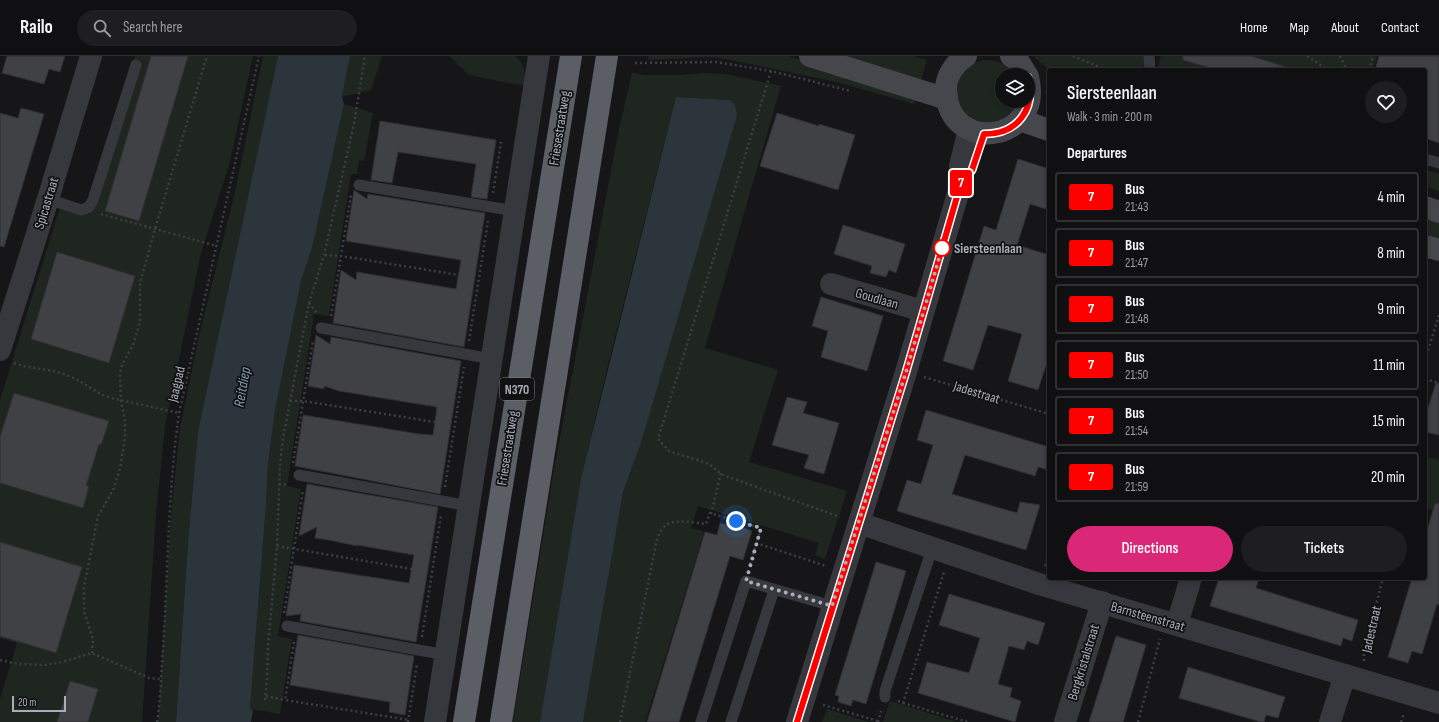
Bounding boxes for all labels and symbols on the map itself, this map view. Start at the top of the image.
street label: Friesestraatweg [545,89,574,167]
line badge: 7 [948,170,974,196]
street label: Spicastraat [31,175,62,231]
marker: Siersteenlaan [933,239,951,257]
place label: Siersteenlaan [954,240,1022,257]
street label: Goudlaan [853,284,900,313]
street label: Jaagpad [164,364,189,405]
water label: Reitdiep [230,366,255,409]
street label: Jadestraat [951,377,1002,408]
road number: N370 [500,378,534,400]
street label: Friesestraatweg [493,409,522,487]
your location [726,511,746,531]
street label: Barnsteenstraat [1109,598,1187,635]
street label: Jadestraat [1358,604,1385,655]
street label: Bergkristalstraat [1064,622,1103,702]
scale bar [12,694,66,713]

